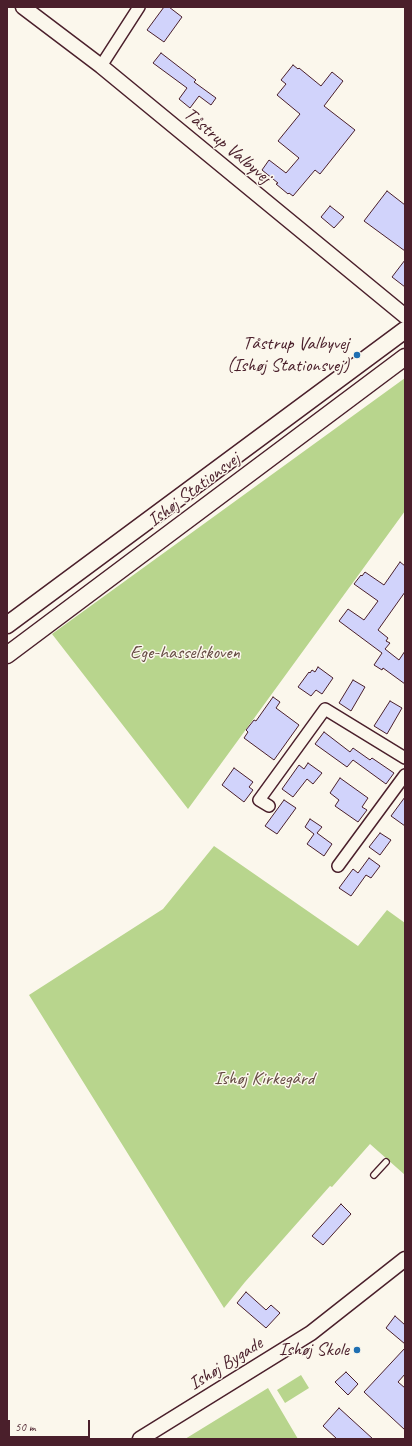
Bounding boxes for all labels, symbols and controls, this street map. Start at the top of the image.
street label: Tåstrup Valbyvej [179,103,275,189]
place label: Tåstrup Valbyvej (Ishøj Stationsvej) [227,333,349,377]
marker: Tåstrup Valbyvej (Ishøj Stationsvej) [352,350,362,360]
street label: Ishøj Stationsvej [143,448,245,532]
park label: Ege-hasselskoven [130,642,240,664]
park label: Ishøj Kirkegård [214,1068,314,1090]
street label: Ishøj Bygade [185,1332,267,1396]
place label: Ishøj Skole [279,1339,349,1361]
marker: Ishøj Skole [352,1345,362,1355]
scale bar [10,1412,92,1438]
text: 50 m [15,1419,35,1435]

